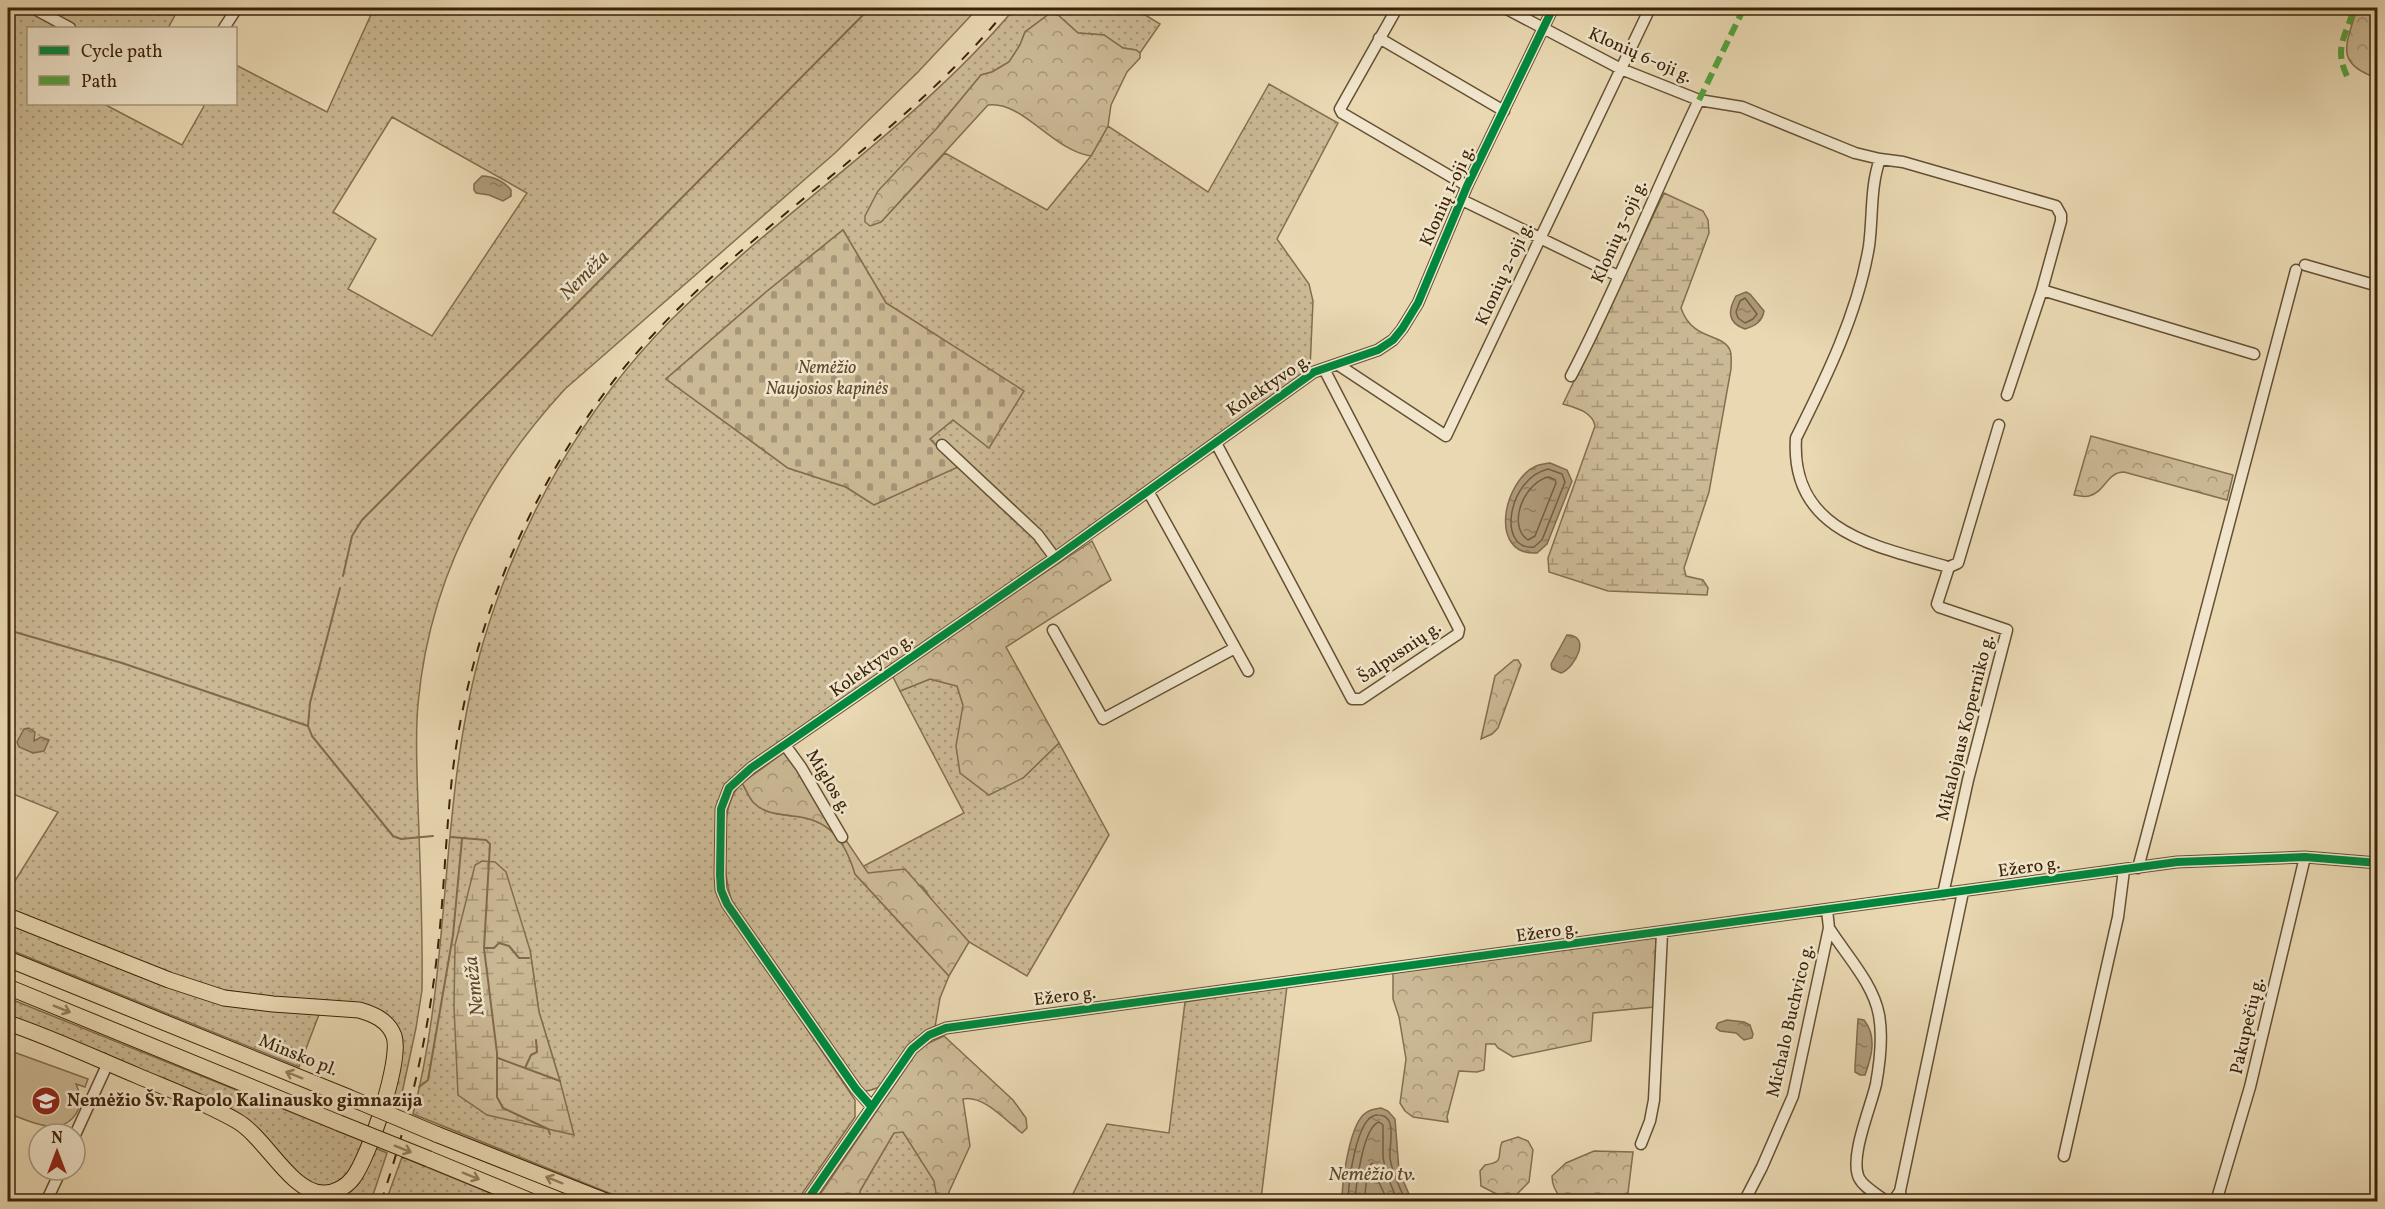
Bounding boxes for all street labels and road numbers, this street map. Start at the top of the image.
street label: Klonių 6-oji g. [1584,22,1696,90]
street label: Klonių 1-oji g. [1415,141,1481,251]
street label: Klonių 3-oji g. [1586,176,1654,288]
street label: Klonių 2-oji g. [1470,218,1540,330]
street label: Kolektyvo g. [1222,349,1316,423]
street label: Šalpusnių g. [1353,616,1447,690]
street label: Kolektyvo g. [825,628,919,704]
street label: Mikalojaus Koperniko g. [1931,632,2001,824]
street label: Miglos g. [799,745,857,819]
street label: Ežero g. [1996,851,2062,885]
street label: Ežero g. [1514,916,1580,950]
street label: Michalo Buchvico g. [1761,942,1821,1100]
street label: Pakupečių g. [2225,975,2271,1077]
street label: Ežero g. [1032,981,1098,1013]
street label: Minsko pl. [255,1029,341,1083]

